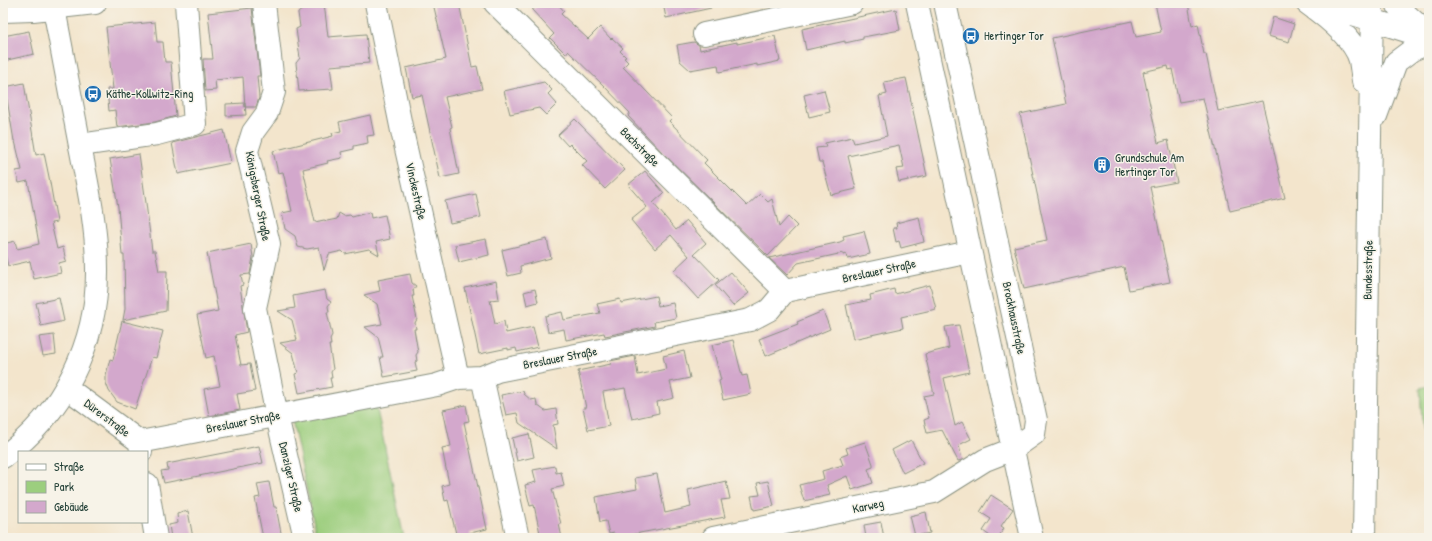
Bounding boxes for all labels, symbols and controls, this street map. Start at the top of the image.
bus stop icon: Hertinger Tor [961,26,981,46]
place label: Hertinger Tor [984,27,1044,44]
bus stop icon: Käthe-Kollwitz-Ring [83,84,103,104]
place label: Käthe-Kollwitz-Ring [106,85,193,102]
street label: Bachstraße [617,123,664,170]
place label: Grundschule Am Hertinger Tor [1115,149,1184,180]
street label: Königsberger Straße [241,150,276,242]
building icon: Grundschule Am Hertinger Tor [1092,155,1112,175]
street label: Vinckestraße [402,160,431,221]
street label: Bundesstraße [1358,240,1377,300]
street label: Breslauer Straße [840,254,918,287]
street label: Brockhausstraße [999,280,1030,356]
street label: Breslauer Straße [521,342,599,373]
street label: Dürerstraße [81,395,134,441]
street label: Breslauer Straße [204,406,282,437]
street label: Danziger Straße [275,440,308,514]
legend [18,451,148,523]
text: Straße [54,458,84,475]
text: Park [54,478,74,495]
street label: Karweg [851,494,885,517]
text: Gebäude [54,498,89,515]

